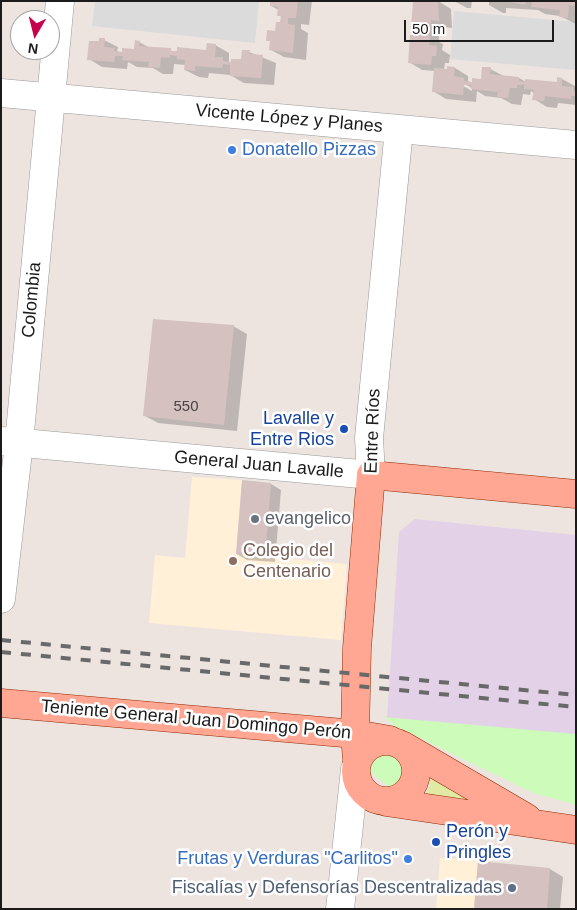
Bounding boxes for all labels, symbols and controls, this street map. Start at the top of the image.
north arrow [10,10,60,60]
scale bar [407,10,557,42]
text: 50 m [412,20,445,37]
text: N [27,40,39,57]
street label: Vicente López y Planes [195,100,383,138]
place label: Donatello Pizzas [242,139,376,161]
marker: Donatello Pizzas [226,144,238,156]
street label: Colombia [18,261,46,339]
street label: Entre Ríos [361,388,385,474]
house number: 550 [173,398,199,416]
place label: Lavalle y Entre Rios [250,408,334,450]
marker: Lavalle y Entre Rios [338,423,350,435]
street label: General Juan Lavalle [173,447,345,483]
place label: evangelico [265,508,351,530]
marker: evangelico [249,513,261,525]
place label: Colegio del Centenario [243,540,333,582]
marker: Colegio del Centenario [227,555,239,567]
street label: Teniente General Juan Domingo Perón [40,696,352,744]
place label: Perón y Pringles [446,821,511,864]
marker: Perón y Pringles [430,836,442,848]
place label: Frutas y Verduras "Carlitos" [177,848,398,870]
marker: Frutas y Verduras "Carlitos" [402,853,414,865]
place label: Fiscalías y Defensorías Descentralizadas [172,877,502,899]
marker: Fiscalías y Defensorías Descentralizadas [506,882,518,894]

